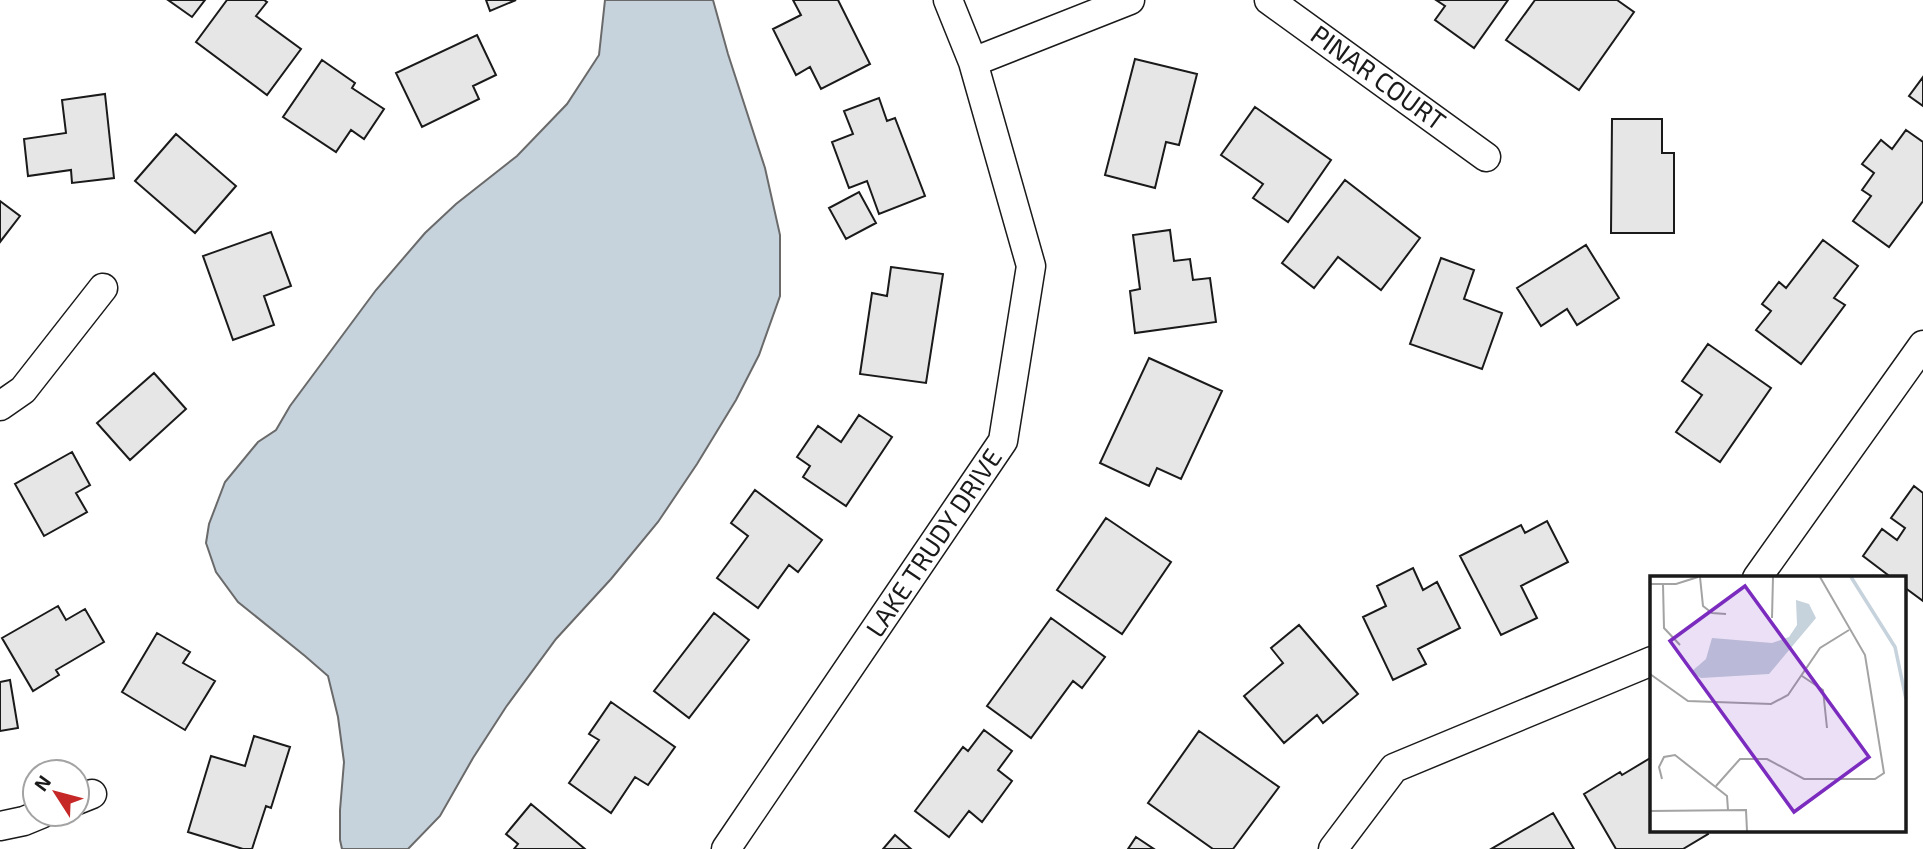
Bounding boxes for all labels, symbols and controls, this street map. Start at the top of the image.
street label: PINAR COURT [1306,18,1452,136]
street label: LAKE TRUDY DRIVE [858,442,1007,642]
inset map [1650,576,1906,832]
north arrow [21,758,91,828]
text: N [29,770,55,795]

